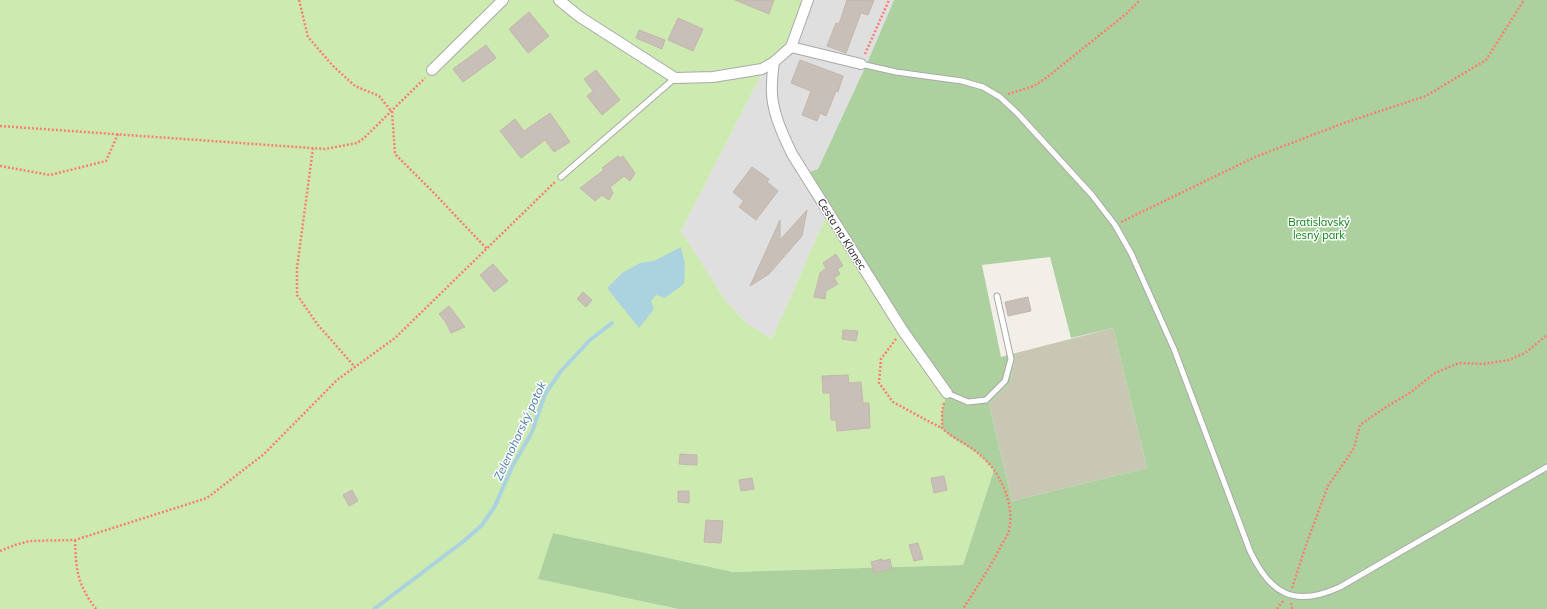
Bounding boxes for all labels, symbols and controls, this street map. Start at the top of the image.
street label: Cesta na Klanec [814,196,870,273]
park label: Bratislavský lesný park [1288,215,1350,242]
water label: Zelenohorský potok [490,378,549,483]

